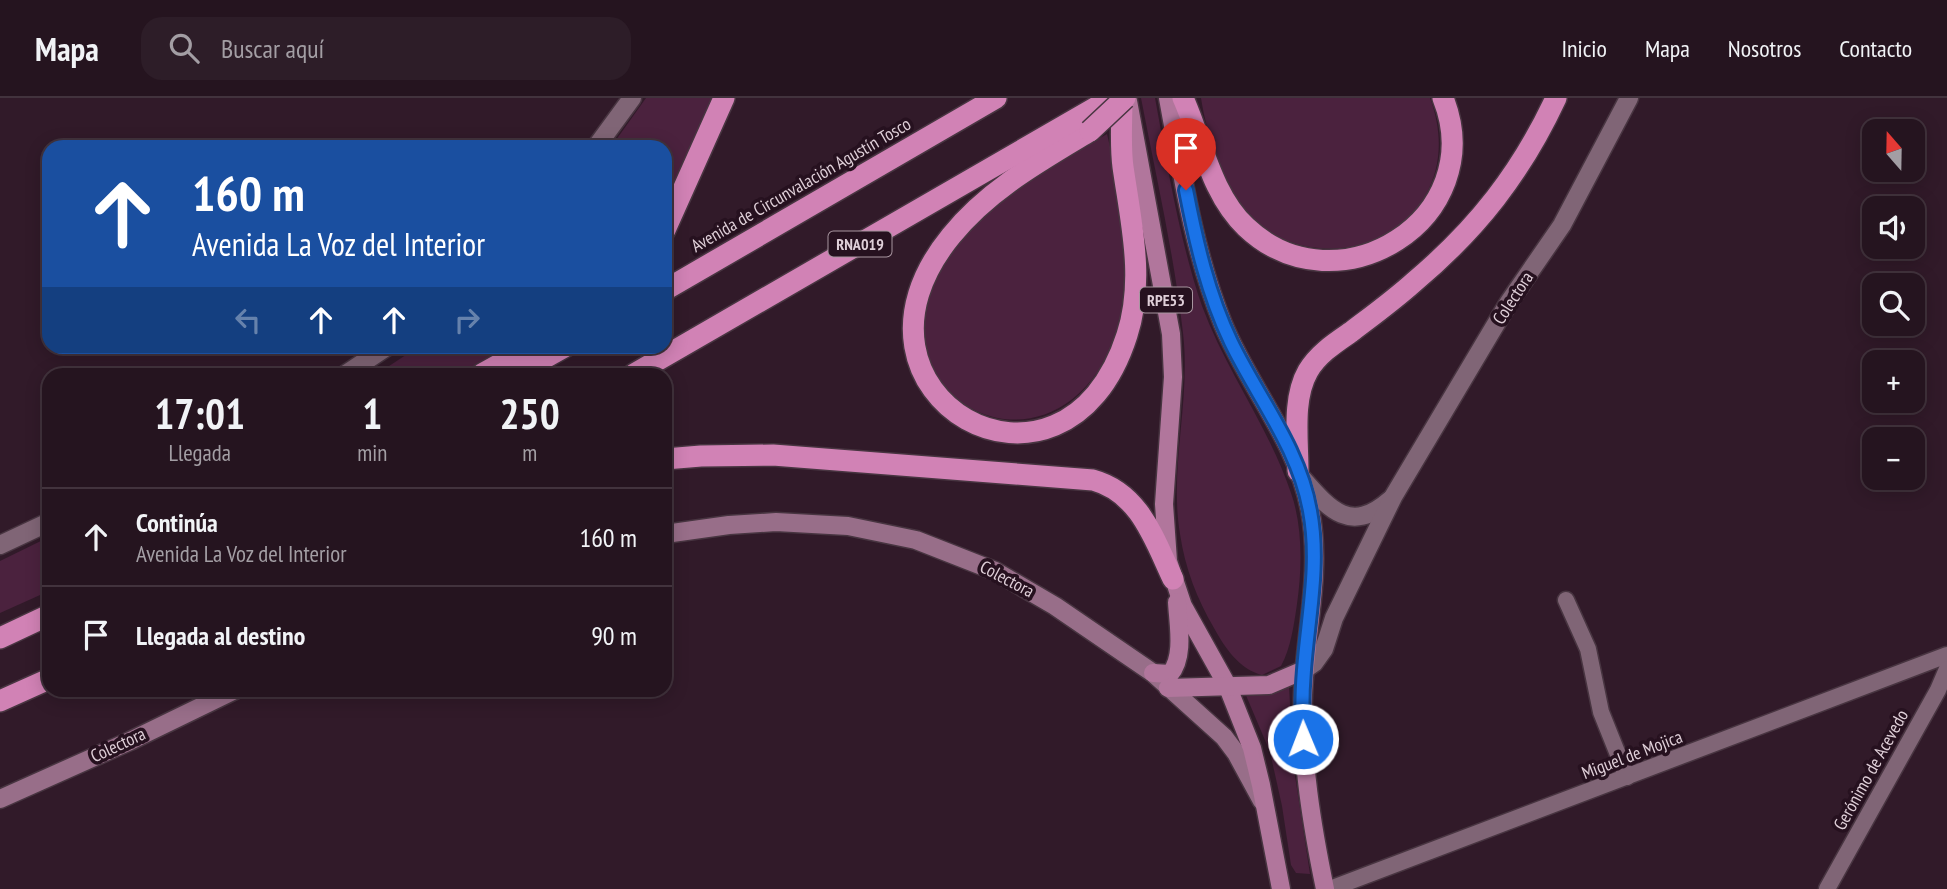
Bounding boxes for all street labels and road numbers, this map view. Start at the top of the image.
street label: Avenida de Circunvalación Agustín Tosco [687,112,915,257]
road number: RNA019 [828,232,892,256]
street label: Colectora [1487,267,1538,328]
road number: RPE53 [1140,288,1192,312]
street label: Colectora [976,555,1038,602]
street label: Gerónimo de Acevedo [1828,705,1913,834]
street label: Colectora [87,722,149,767]
street label: Miguel de Mojica [1578,725,1685,784]

